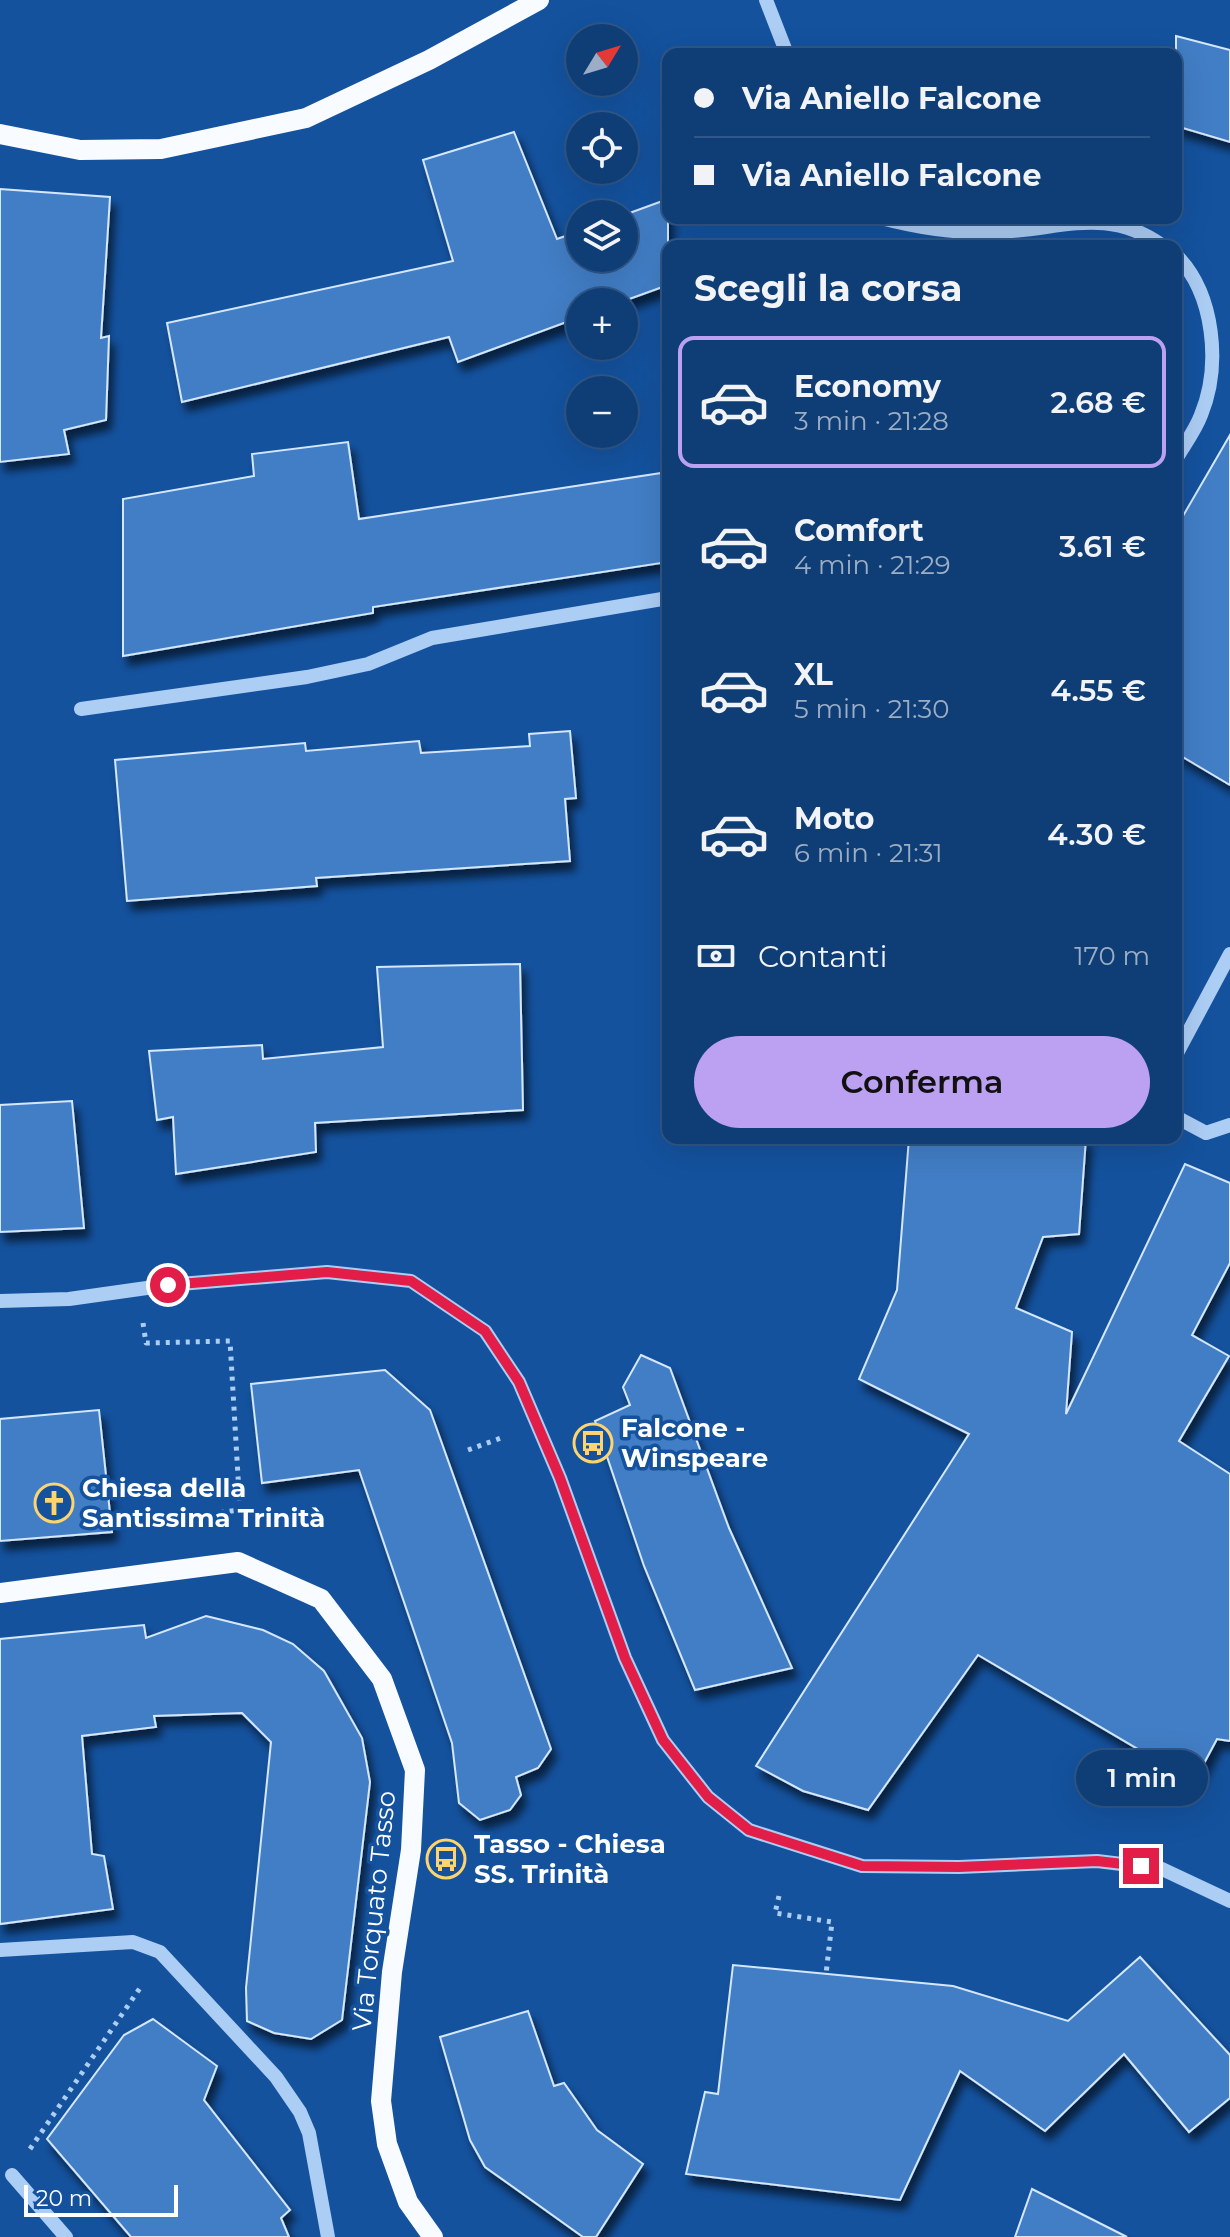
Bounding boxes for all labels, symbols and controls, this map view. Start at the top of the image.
north arrow [566,24,638,96]
map controls [566,24,638,448]
text: Via Aniello Falcone [742,80,1041,117]
button: locate [566,112,638,184]
text: Via Aniello Falcone [742,157,1041,194]
button: layers [566,200,638,272]
text: Scegli la corsa [694,266,962,310]
button: + [566,288,638,360]
icon: car [698,366,770,438]
text: Economy [794,368,941,405]
button: − [566,376,638,448]
text: 2.68 € [1051,384,1146,421]
text: 3 min · 21:28 [794,405,949,437]
icon: car [698,510,770,582]
text: Comfort [794,512,924,549]
text: 3.61 € [1059,528,1146,565]
text: 4 min · 21:29 [794,549,951,581]
icon: car [698,654,770,726]
text: XL [794,656,833,693]
text: 4.55 € [1050,672,1146,709]
text: 5 min · 21:30 [794,693,949,725]
icon: car [698,798,770,870]
text: Moto [794,800,875,837]
text: 4.30 € [1047,816,1146,853]
text: 6 min · 21:31 [794,837,943,869]
icon: cash [694,934,738,978]
text: Contanti [758,938,888,975]
text: 170 m [1074,940,1150,972]
button: Conferma [694,1036,1150,1128]
route start [150,1267,186,1303]
place label: Falcone - Winspeare [621,1412,768,1474]
bus stop icon: Falcone - Winspeare [572,1422,614,1464]
place label: Chiesa della Santissima Trinità [82,1472,325,1534]
church icon: Chiesa della Santissima Trinità [33,1482,75,1524]
callout: 1 min [1075,1750,1207,1806]
text: 1 min [1107,1762,1177,1794]
street label: Via Torquato Tasso [345,1789,403,2033]
place label: Tasso - Chiesa SS. Trinità [474,1828,666,1890]
bus stop icon: Tasso - Chiesa SS. Trinità [425,1838,467,1880]
route end [1123,1848,1159,1884]
scale bar [24,2181,178,2217]
text: 20 m [36,2185,92,2212]

